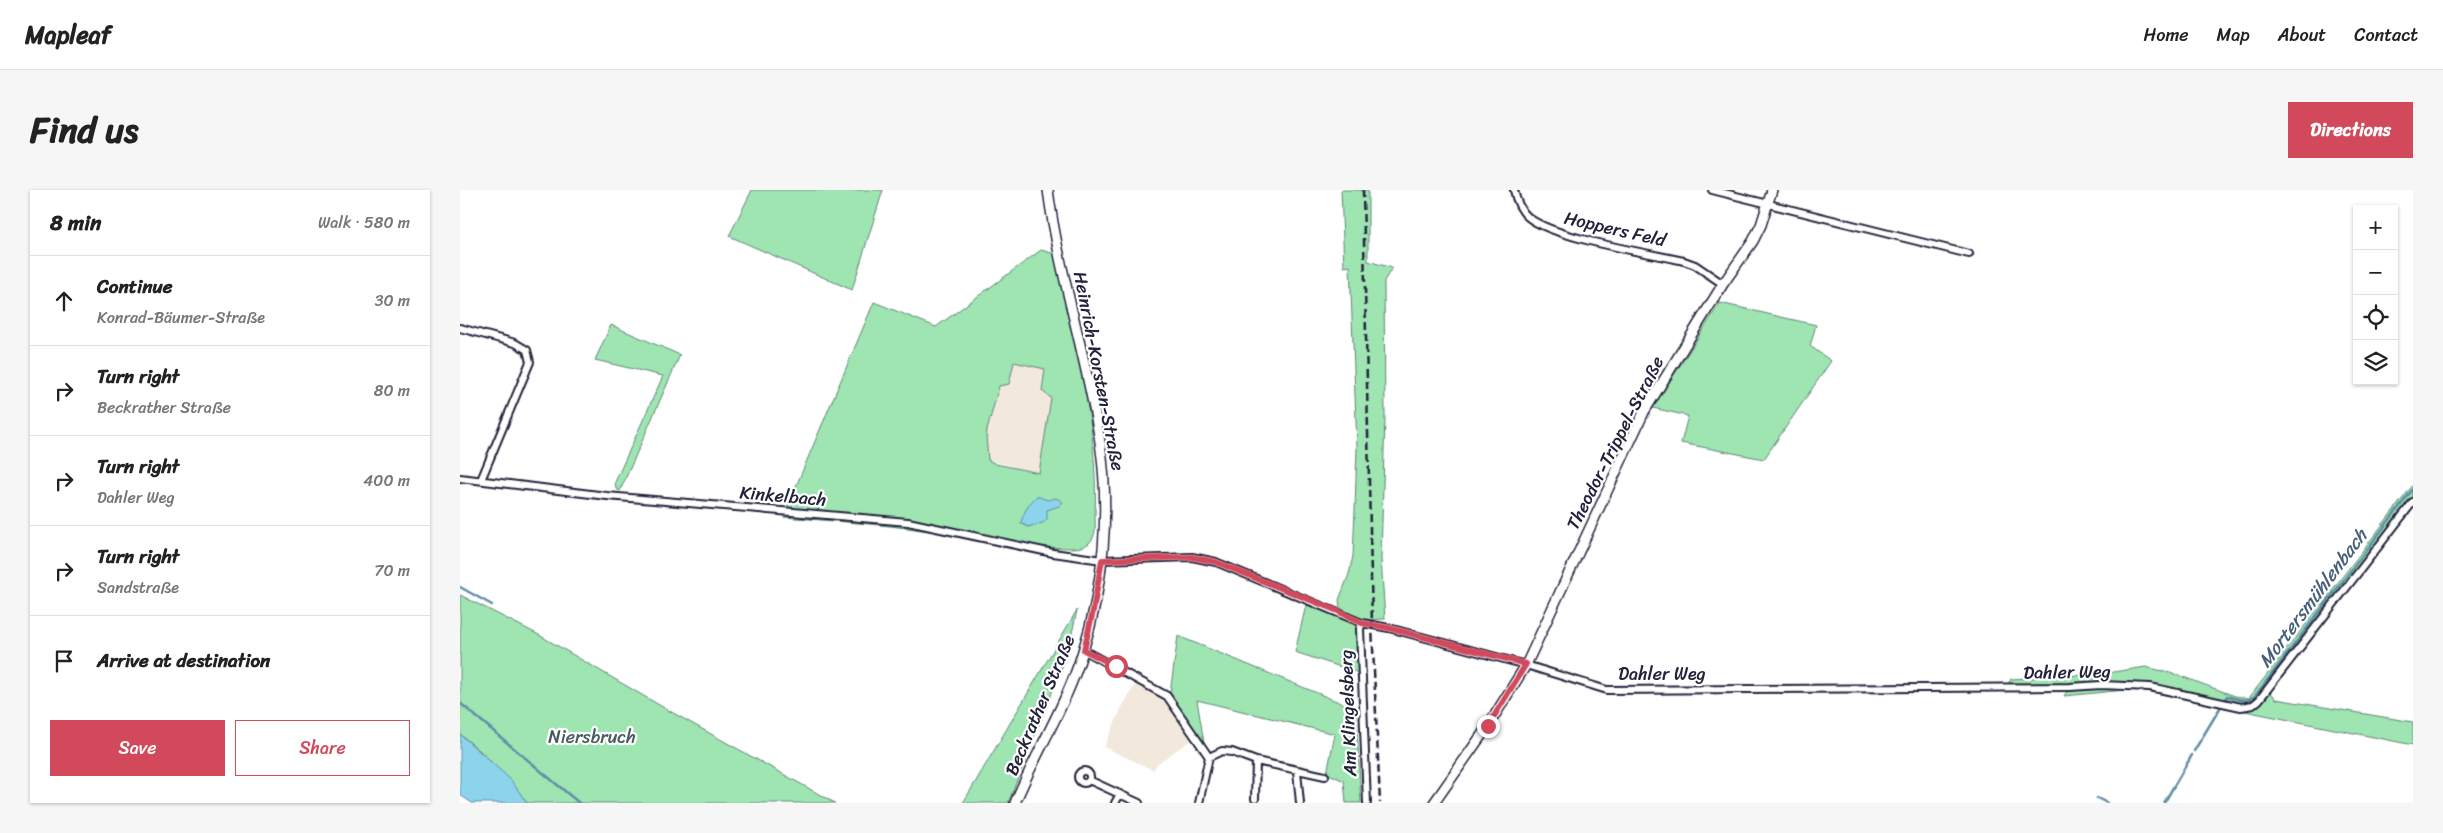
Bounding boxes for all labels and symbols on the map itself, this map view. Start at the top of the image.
street label: Hoppers Feld [1561,202,1671,257]
street label: Heinrich-Korsten-Straße [1064,269,1134,473]
street label: Theodor-Trippel-Straße [1557,350,1673,536]
street label: Kinkelbach [738,476,828,516]
water label: Mortersmühlenbach [2249,520,2377,675]
street label: Beckrather Straße [996,629,1084,781]
street label: Am Klingelsberg [1330,649,1366,778]
route start [1105,655,1128,678]
street label: Dahler Weg [2023,655,2111,689]
street label: Dahler Weg [1618,658,1706,690]
route end [1477,715,1500,738]
park label: Niersbruch [548,721,636,753]

